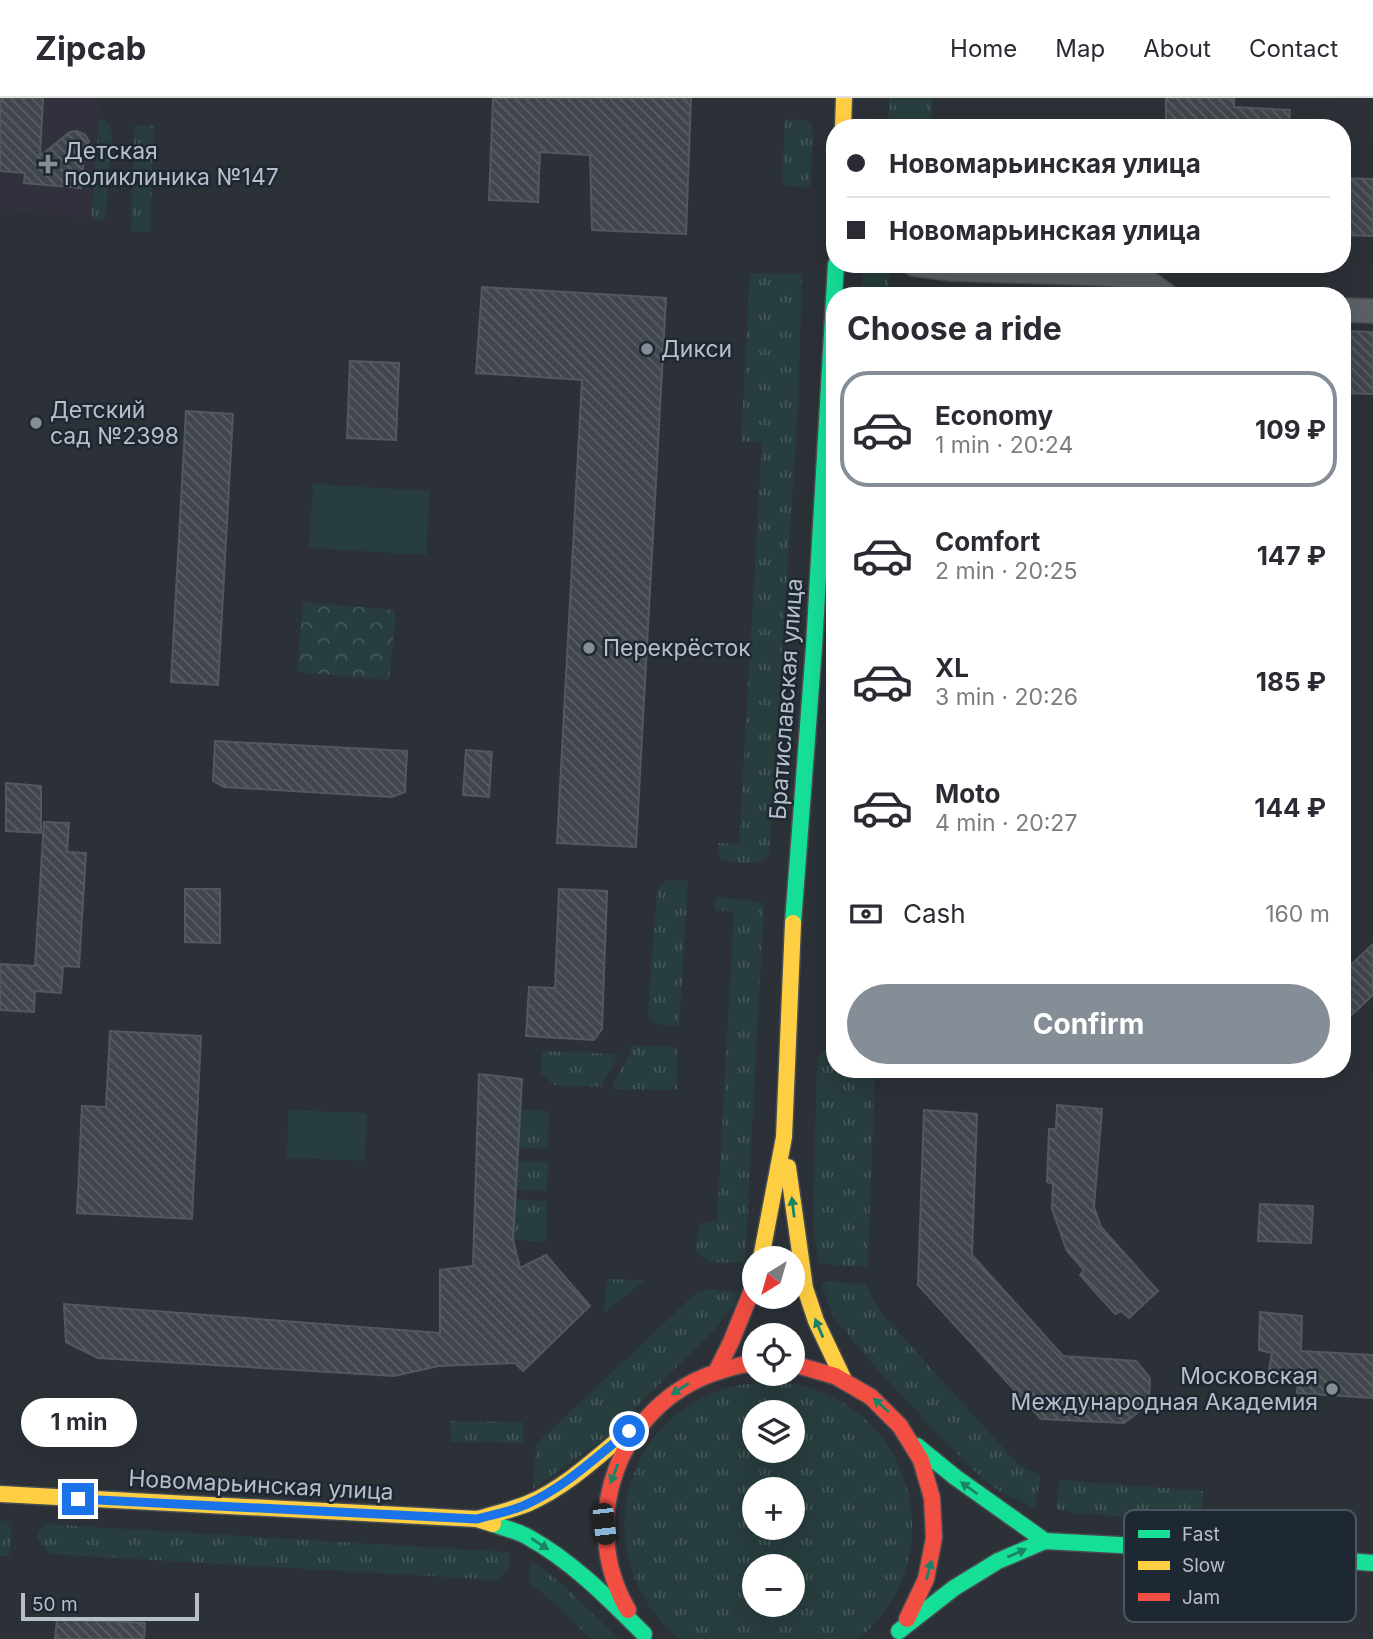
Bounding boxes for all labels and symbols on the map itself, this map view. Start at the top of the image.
place label: Детская поликлиника №147 [64,137,279,191]
marker: Детская поликлиника №147 [38,154,58,174]
place label: Дикси [661,335,732,363]
marker: Дикси [639,341,655,357]
place label: Детский сад №2398 [50,396,179,450]
marker: Детский сад №2398 [28,415,44,431]
street label: Братиславская улица [764,577,808,821]
place label: Перекрёсток [603,634,751,662]
marker: Перекрёсток [581,640,597,656]
one-way arrow [787,1196,798,1218]
north arrow [742,1246,805,1309]
one-way arrow [813,1317,824,1338]
place label: Московская Международная Академия [1011,1362,1318,1416]
marker: Московская Международная Академия [1324,1381,1340,1397]
one-way arrow [671,1382,689,1396]
one-way arrow [872,1397,890,1413]
callout: 1 min [20,1398,136,1446]
route start [613,1415,645,1447]
one-way arrow [609,1463,620,1484]
street label: Новомарьинская улица [128,1464,394,1506]
one-way arrow [960,1481,978,1495]
route end [62,1483,94,1515]
car [592,1502,617,1546]
legend [1124,1510,1356,1622]
text: Fast [1182,1523,1220,1546]
one-way arrow [530,1538,550,1551]
one-way arrow [1007,1547,1027,1559]
text: Slow [1182,1554,1225,1577]
one-way arrow [924,1559,935,1581]
text: Jam [1182,1586,1220,1609]
scale bar [21,1590,200,1622]

